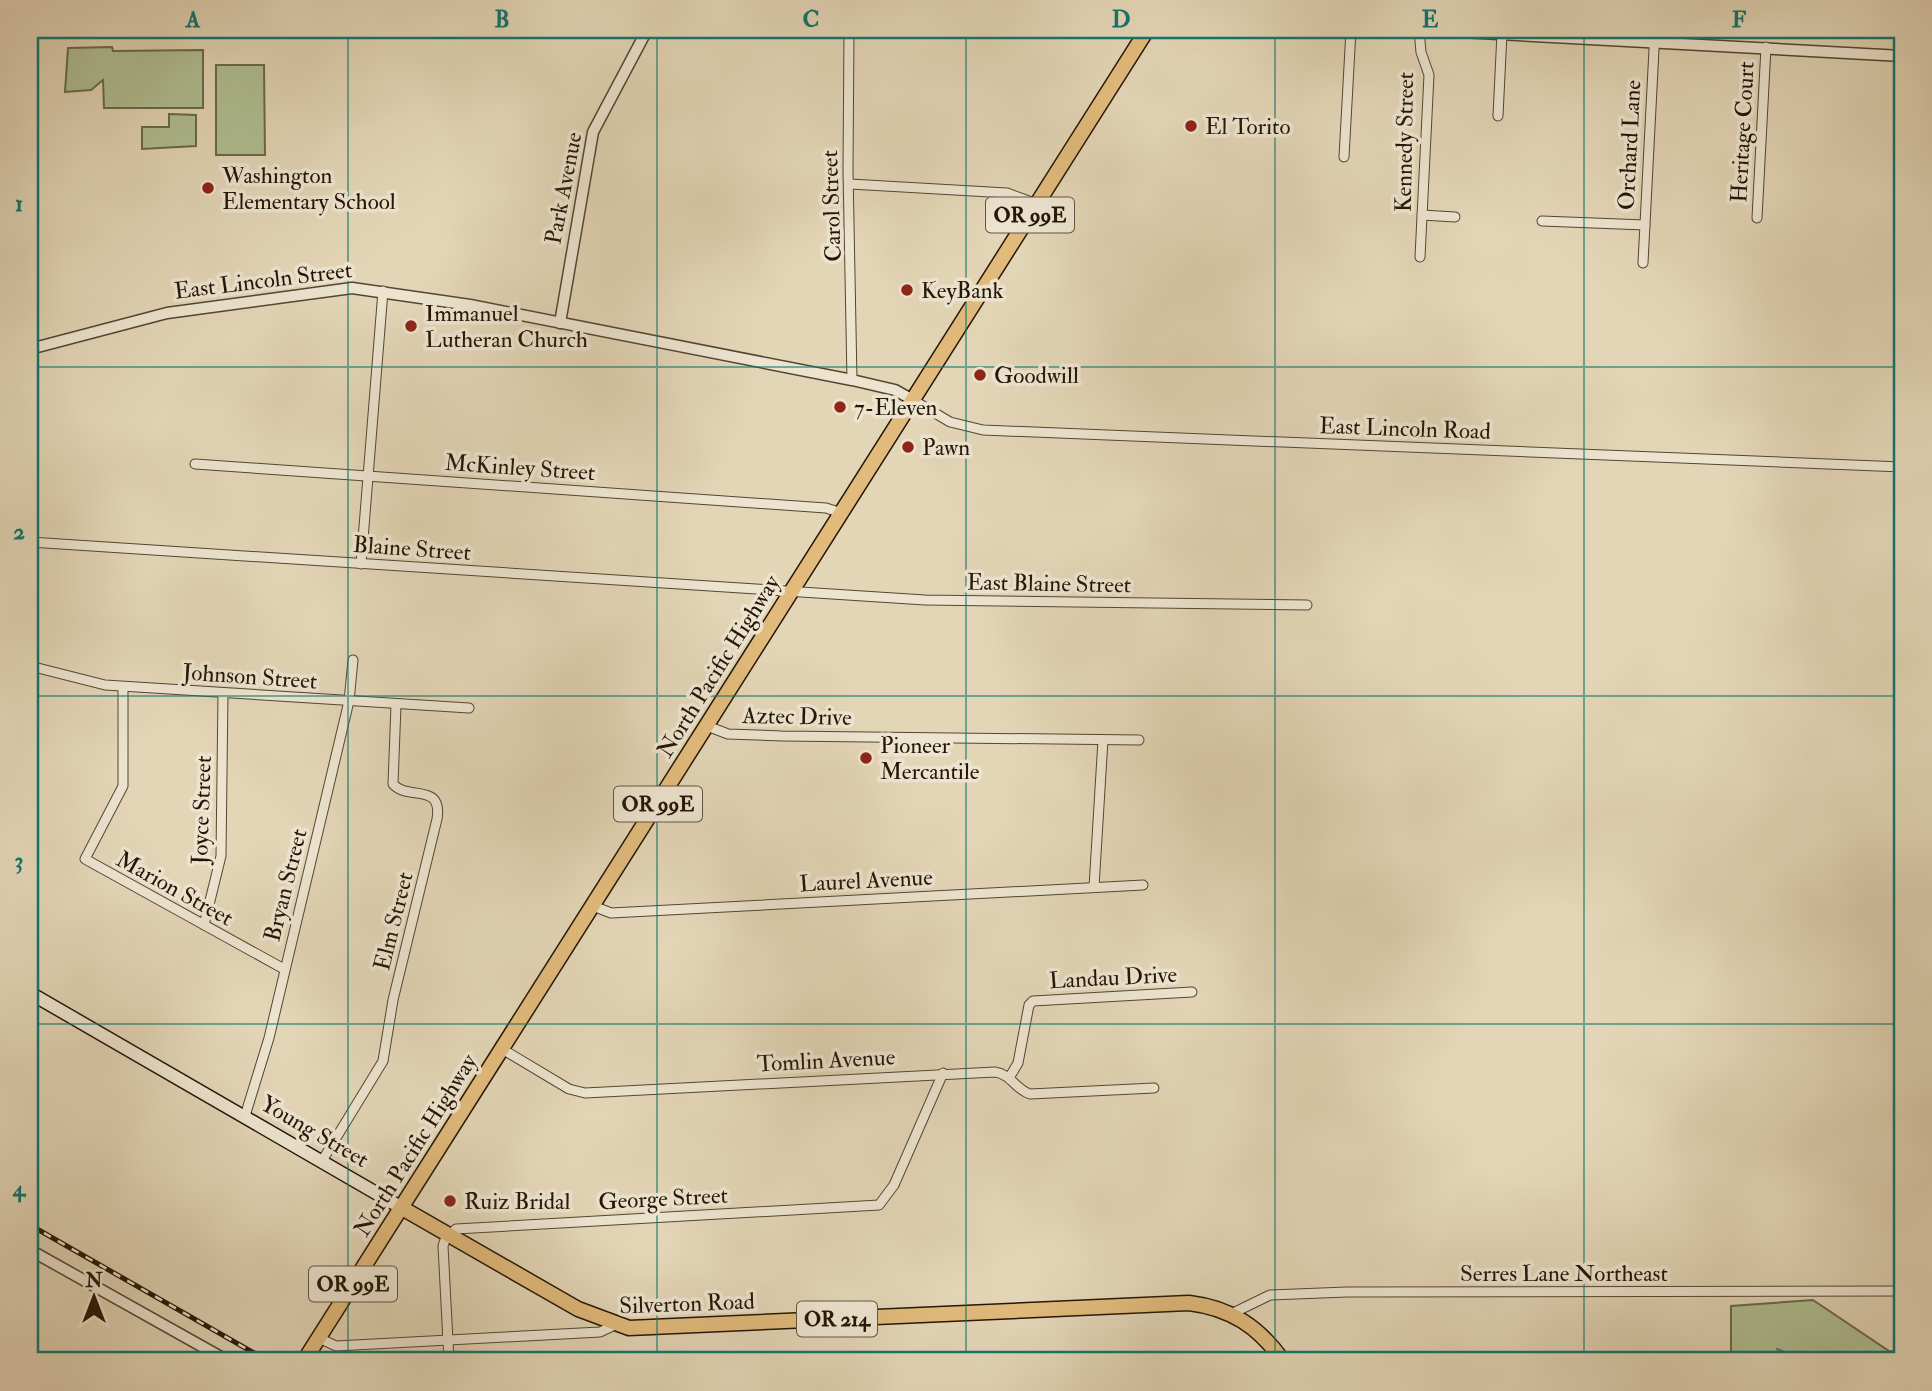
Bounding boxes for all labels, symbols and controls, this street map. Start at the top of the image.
text: A [185,5,201,34]
text: B [494,5,510,34]
text: C [803,5,819,34]
text: D [1112,5,1130,34]
text: E [1422,5,1439,34]
text: F [1732,5,1747,34]
street label: Heritage Court [1724,61,1761,203]
street label: Kennedy Street [1389,72,1420,212]
street label: Orchard Lane [1612,79,1647,211]
place label: El Torito [1205,112,1290,141]
marker: El Torito [1183,118,1199,134]
street label: Park Avenue [538,129,589,246]
street label: Carol Street [815,150,848,262]
place label: Washington Elementary School [221,161,396,216]
marker: Washington Elementary School [200,180,216,196]
text: 1 [15,189,23,218]
road number: OR 99E [986,198,1074,232]
street label: East Lincoln Street [172,255,354,306]
place label: KeyBank [921,276,1004,305]
marker: KeyBank [899,282,915,298]
place label: Immanuel Lutheran Church [425,299,588,354]
marker: Immanuel Lutheran Church [403,318,419,334]
place label: Goodwill [994,361,1079,390]
marker: Goodwill [972,367,988,383]
place label: 7-Eleven [854,393,938,422]
marker: 7-Eleven [832,399,848,415]
street label: East Lincoln Road [1319,411,1491,446]
place label: Pawn [922,433,970,462]
marker: Pawn [900,439,916,455]
street label: McKinley Street [444,448,596,487]
text: 2 [13,517,25,546]
street label: Blaine Street [352,530,472,567]
street label: East Blaine Street [967,568,1131,599]
street label: North Pacific Highway [650,569,787,763]
street label: Johnson Street [181,657,318,696]
street label: Aztec Drive [741,701,852,732]
place label: Pioneer Mercantile [880,731,980,786]
marker: Pioneer Mercantile [858,750,874,766]
street label: Joyce Street [185,755,218,866]
road number: OR 99E [614,786,702,822]
street label: Bryan Street [257,826,313,944]
street label: Marion Street [111,844,238,932]
text: 3 [15,846,23,875]
street label: Laurel Avenue [799,863,934,898]
street label: Elm Street [367,869,420,973]
street label: Landau Drive [1048,960,1178,995]
street label: Tomlin Avenue [756,1042,896,1079]
street label: North Pacific Highway [347,1048,484,1242]
street label: Young Street [256,1089,374,1174]
text: 4 [12,1174,27,1203]
street label: George Street [598,1181,729,1216]
place label: Ruiz Bridal [464,1187,571,1216]
marker: Ruiz Bridal [442,1193,458,1209]
street label: Serres Lane Northeast [1460,1259,1668,1288]
north arrow [60,1262,130,1332]
road number: OR 99E [309,1266,397,1302]
text: N [84,1269,103,1293]
street label: Silverton Road [619,1287,755,1320]
road number: OR 214 [797,1302,877,1336]

